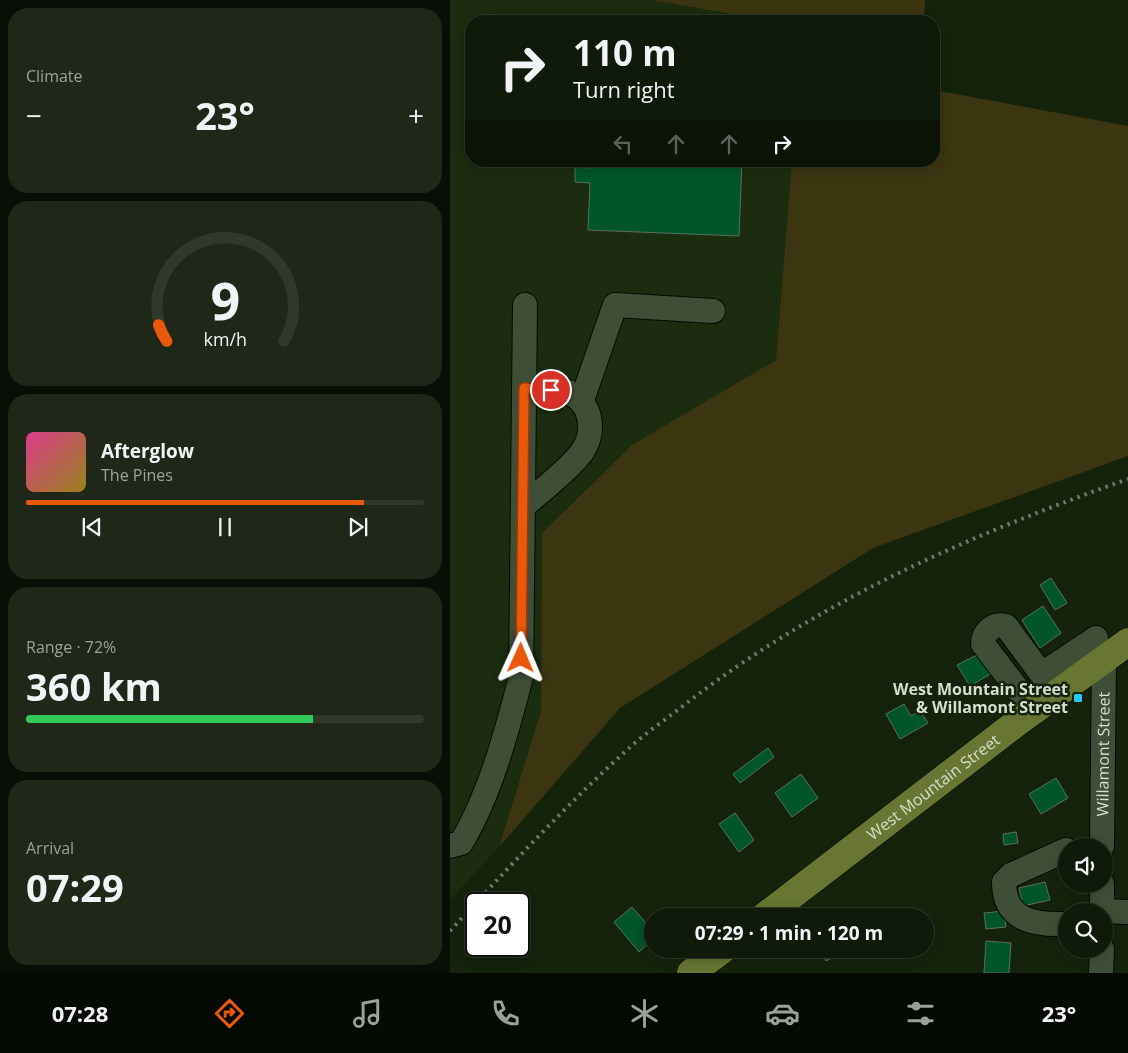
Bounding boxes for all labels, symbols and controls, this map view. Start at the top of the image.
text: 110 m [573,29,677,76]
icon: right [490,35,555,100]
text: Climate [26,65,83,87]
text: Turn right [573,74,675,104]
text: 23° [195,89,255,141]
text: − [26,96,42,134]
text: + [408,96,424,134]
icon: left [609,130,637,158]
icon: ahead [662,130,690,158]
icon: ahead [715,130,743,158]
icon: right [768,130,796,158]
text: 9 [210,264,240,335]
text: km/h [203,327,247,351]
pin [530,369,572,411]
icon: arrive [537,376,565,404]
text: Afterglow [101,438,194,464]
text: The Pines [101,464,173,486]
icon: previous [78,513,106,541]
icon: pause [211,513,239,541]
icon: next [344,513,372,541]
position arrow [494,631,546,683]
text: Range · 72% [26,636,116,658]
text: 360 km [26,660,162,712]
place label: West Mountain Street & Willamont Street [893,678,1068,718]
street label: Willamont Street [1091,691,1115,816]
marker: West Mountain Street & Willamont Street [1072,692,1084,704]
street label: West Mountain Street [862,729,1004,845]
text: Arrival [26,837,74,859]
map controls [1058,838,1113,958]
button: sound [1058,838,1113,893]
text: 07:29 [26,861,124,913]
speed limit sign: 20 [465,892,530,957]
button: search [1058,903,1113,958]
text: 07:29 · 1 min · 120 m [695,920,883,946]
icon: directions [212,996,247,1031]
icon: music [350,996,385,1031]
icon: phone [488,996,523,1031]
icon: climate [627,996,662,1031]
icon: car [765,996,800,1031]
icon: filters [903,996,938,1031]
text: 07:28 [52,998,108,1028]
text: 23° [1042,998,1076,1028]

